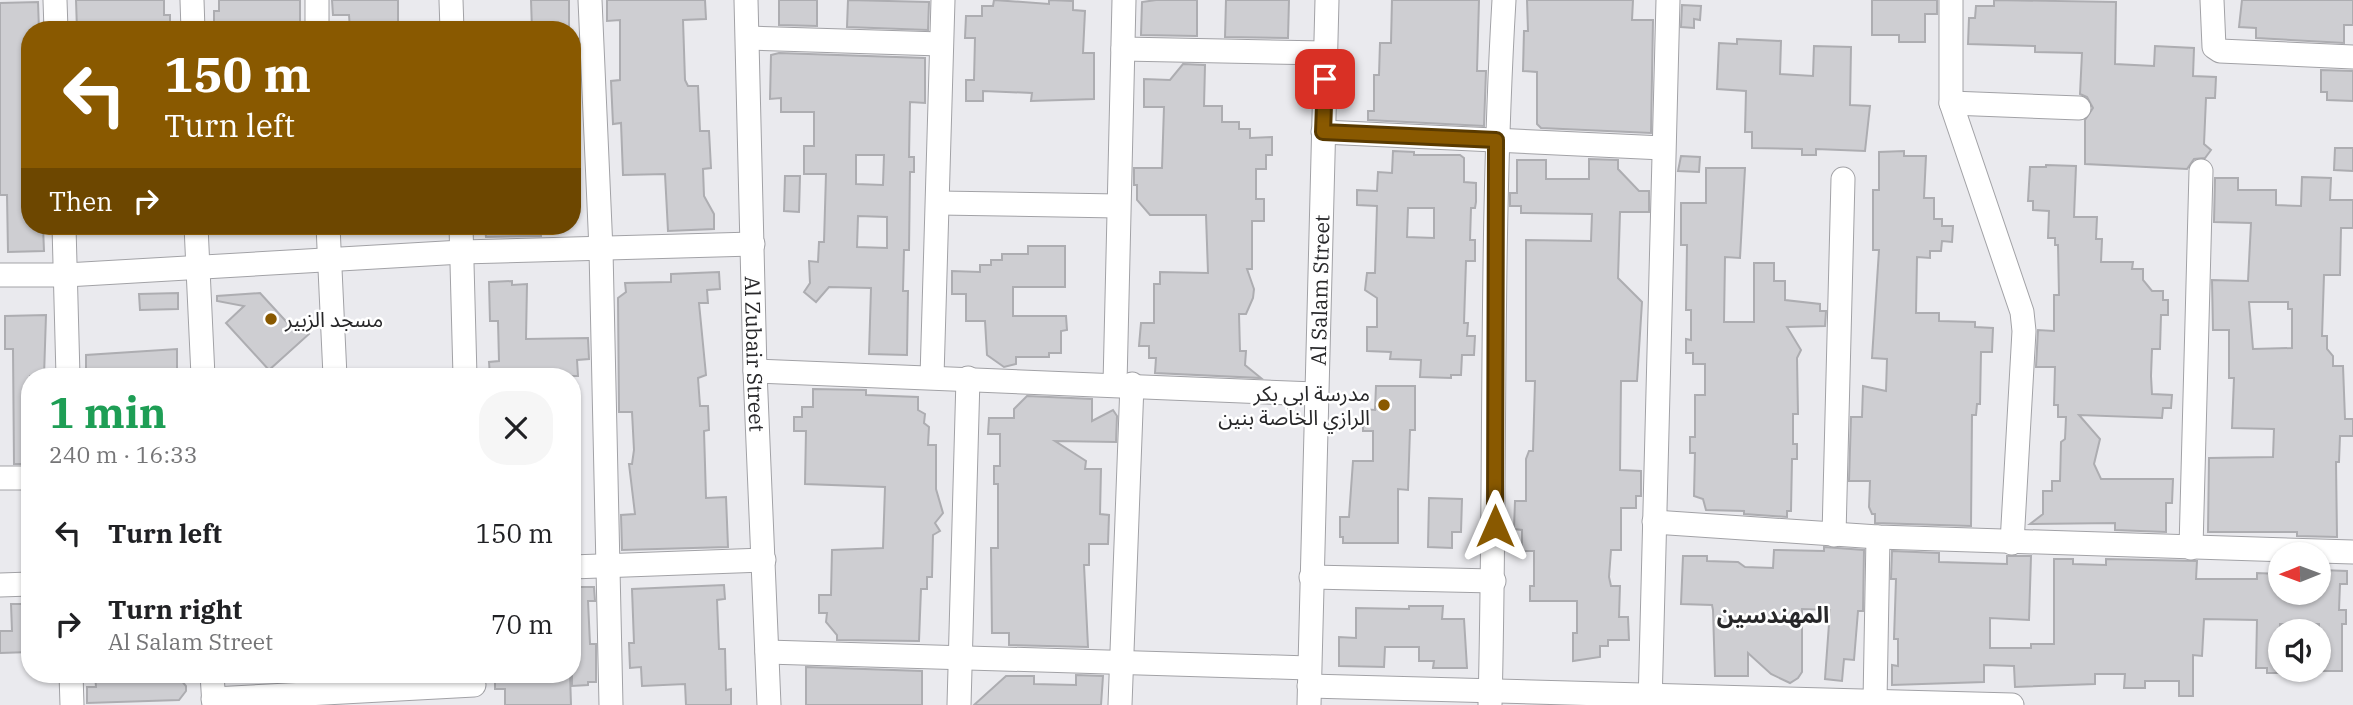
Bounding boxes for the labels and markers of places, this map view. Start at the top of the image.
pin [1295,49,1355,109]
place label: مسجد الزبير [284,305,383,333]
marker: مسجد الزبير [263,311,279,327]
place label: مدرسة ابي بكر الرازي الخاصة بنين [1218,379,1370,434]
marker: مدرسة ابي بكر الرازي الخاصة بنين [1376,397,1392,413]

